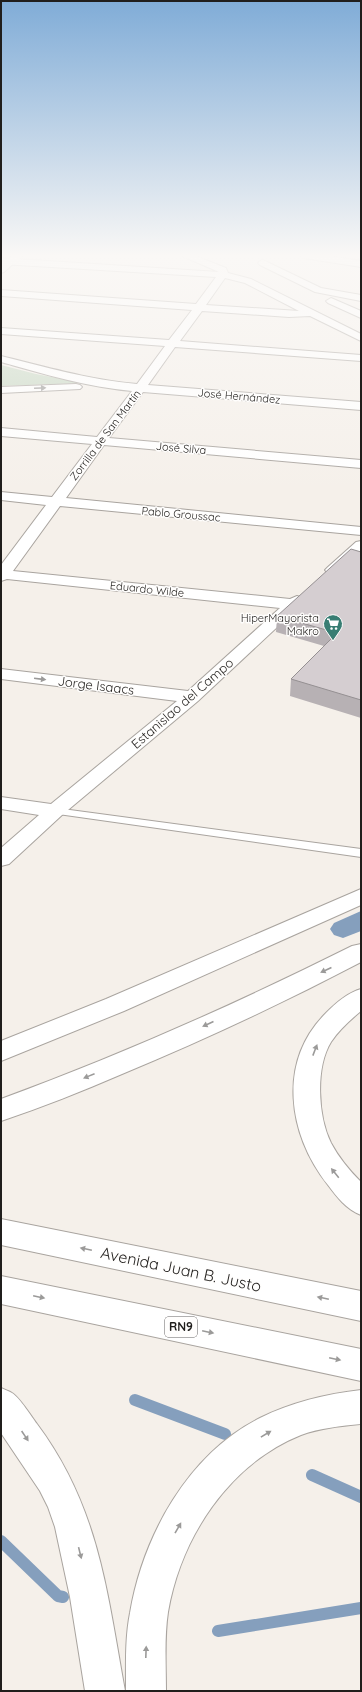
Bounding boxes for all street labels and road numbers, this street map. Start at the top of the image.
street label: José Hernández [197,385,281,407]
street label: Zorrilla de San Martín [66,387,144,483]
street label: José Silva [155,439,207,457]
street label: Pablo Groussac [141,504,221,524]
street label: Eduardo Wilde [109,578,185,600]
street label: Estanislao del Campo [128,654,236,752]
street label: Jorge Isaacs [57,672,135,698]
street label: Avenida Juan B. Justo [99,1242,263,1296]
road number: RN9 [165,1317,197,1337]

